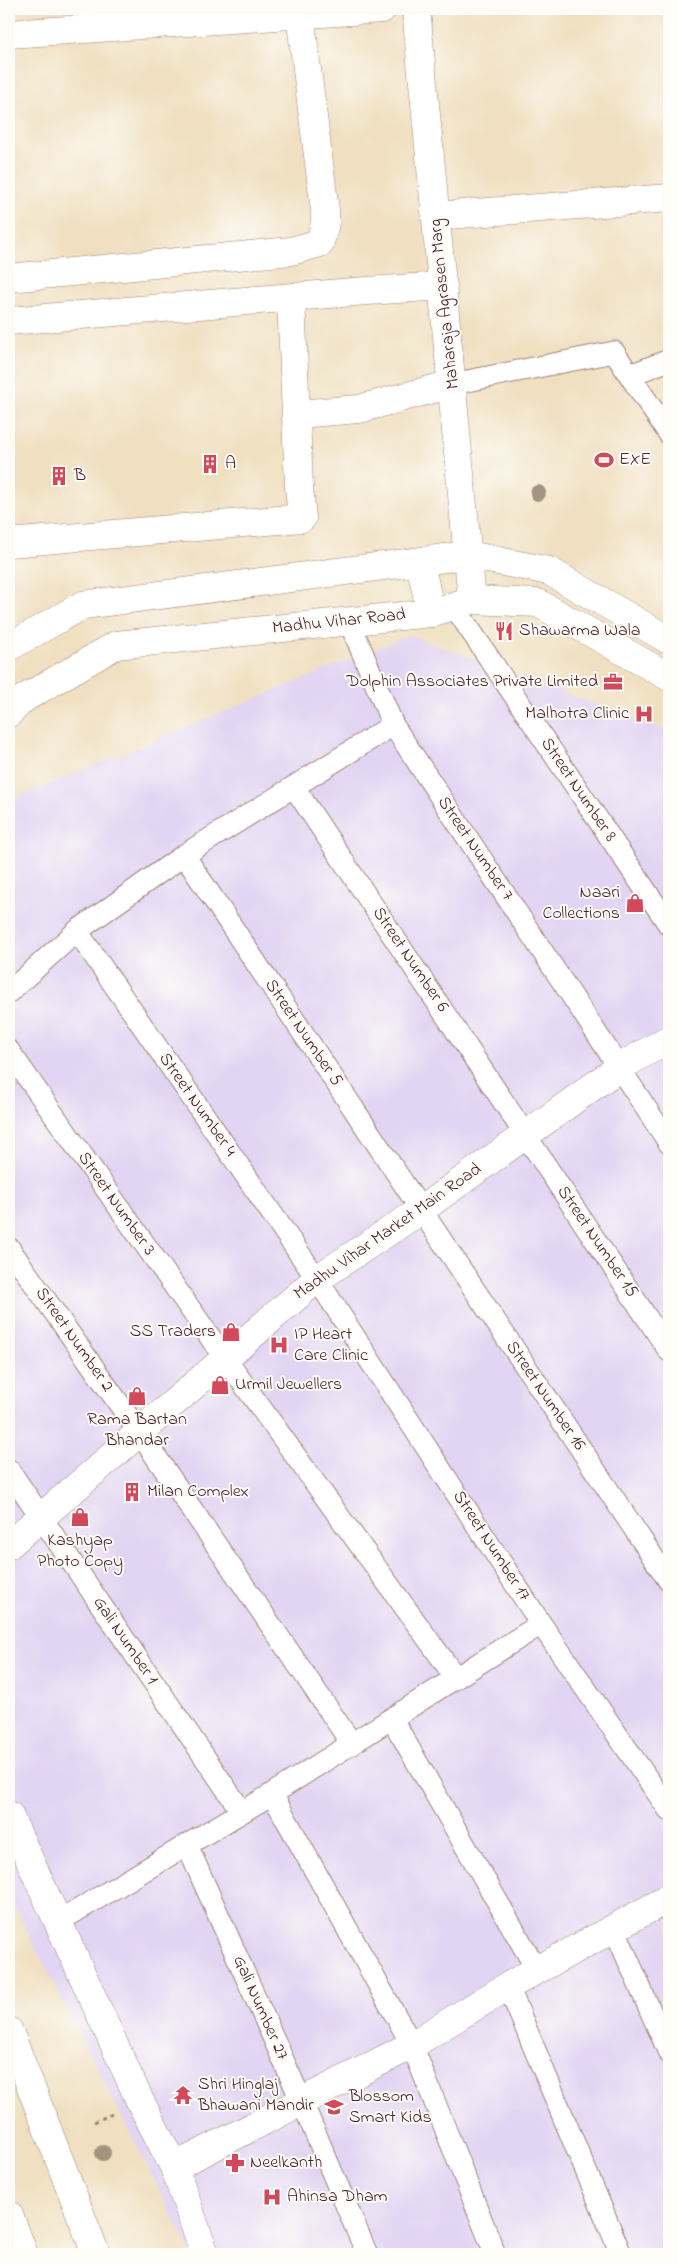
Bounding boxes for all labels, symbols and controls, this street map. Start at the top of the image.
street label: Maharaja Agrasen Marg [423,217,468,391]
place label: EXE [619,447,651,473]
sports icon: EXE [593,449,615,471]
place label: A [225,451,236,477]
building icon: A [199,453,221,475]
place label: B [73,463,86,489]
building icon: B [48,465,70,487]
street label: Madhu Vihar Road [271,602,407,642]
place label: Shawarma Wala [519,618,641,644]
restaurant icon: Shawarma Wala [493,620,515,642]
place label: Dolphin Associates Private Limited [345,669,598,695]
office icon: Dolphin Associates Private Limited [602,671,624,693]
place label: Malhotra Clinic [525,701,629,727]
hospital icon: Malhotra Clinic [633,703,655,725]
street label: Street Number 8 [533,733,623,847]
street label: Street Number 7 [430,791,520,907]
place label: Naari Collections [543,880,620,927]
shop icon: Naari Collections [624,892,646,914]
street label: Street Number 6 [365,902,455,1018]
street label: Street Number 5 [258,974,348,1092]
street label: Street Number 4 [152,1048,243,1163]
street label: Street Number 3 [71,1147,161,1261]
street label: Madhu Vihar Market Main Road [289,1157,487,1307]
street label: Street Number 15 [550,1181,644,1303]
street label: Street Number 2 [28,1282,120,1398]
place label: SS Traders [130,1319,216,1345]
shop icon: SS Traders [220,1321,242,1343]
place label: IP Heart Care Clinic [294,1322,368,1369]
hospital icon: IP Heart Care Clinic [268,1334,290,1356]
street label: Street Number 16 [499,1336,591,1456]
place label: Urmil Jewellers [235,1372,342,1398]
shop icon: Urmil Jewellers [209,1374,231,1396]
shop icon: Rama Bartan Bhandar [126,1385,148,1407]
place label: Rama Bartan Bhandar [87,1407,187,1454]
place label: Milan Complex [147,1479,249,1505]
building icon: Milan Complex [121,1481,143,1503]
street label: Street Number 17 [446,1486,537,1607]
shop icon: Kashyap Photo Copy [69,1506,91,1528]
place label: Kashyap Photo Copy [37,1528,123,1575]
street label: Gali Number 1 [86,1592,164,1691]
street label: Gali Number 27 [225,1951,295,2065]
place label: Shri Hinglaj Bhawani Mandir [197,2072,314,2119]
temple icon: Shri Hinglaj Bhawani Mandir [172,2084,194,2106]
place label: Blossom Smart Kids [348,2084,432,2131]
school or university icon: Blossom Smart Kids [323,2096,345,2118]
place label: Neelkanth [250,2150,322,2176]
pharmacy icon: Neelkanth [224,2152,246,2174]
place label: Ahinsa Dham [287,2184,388,2210]
hospital icon: Ahinsa Dham [261,2186,283,2208]

